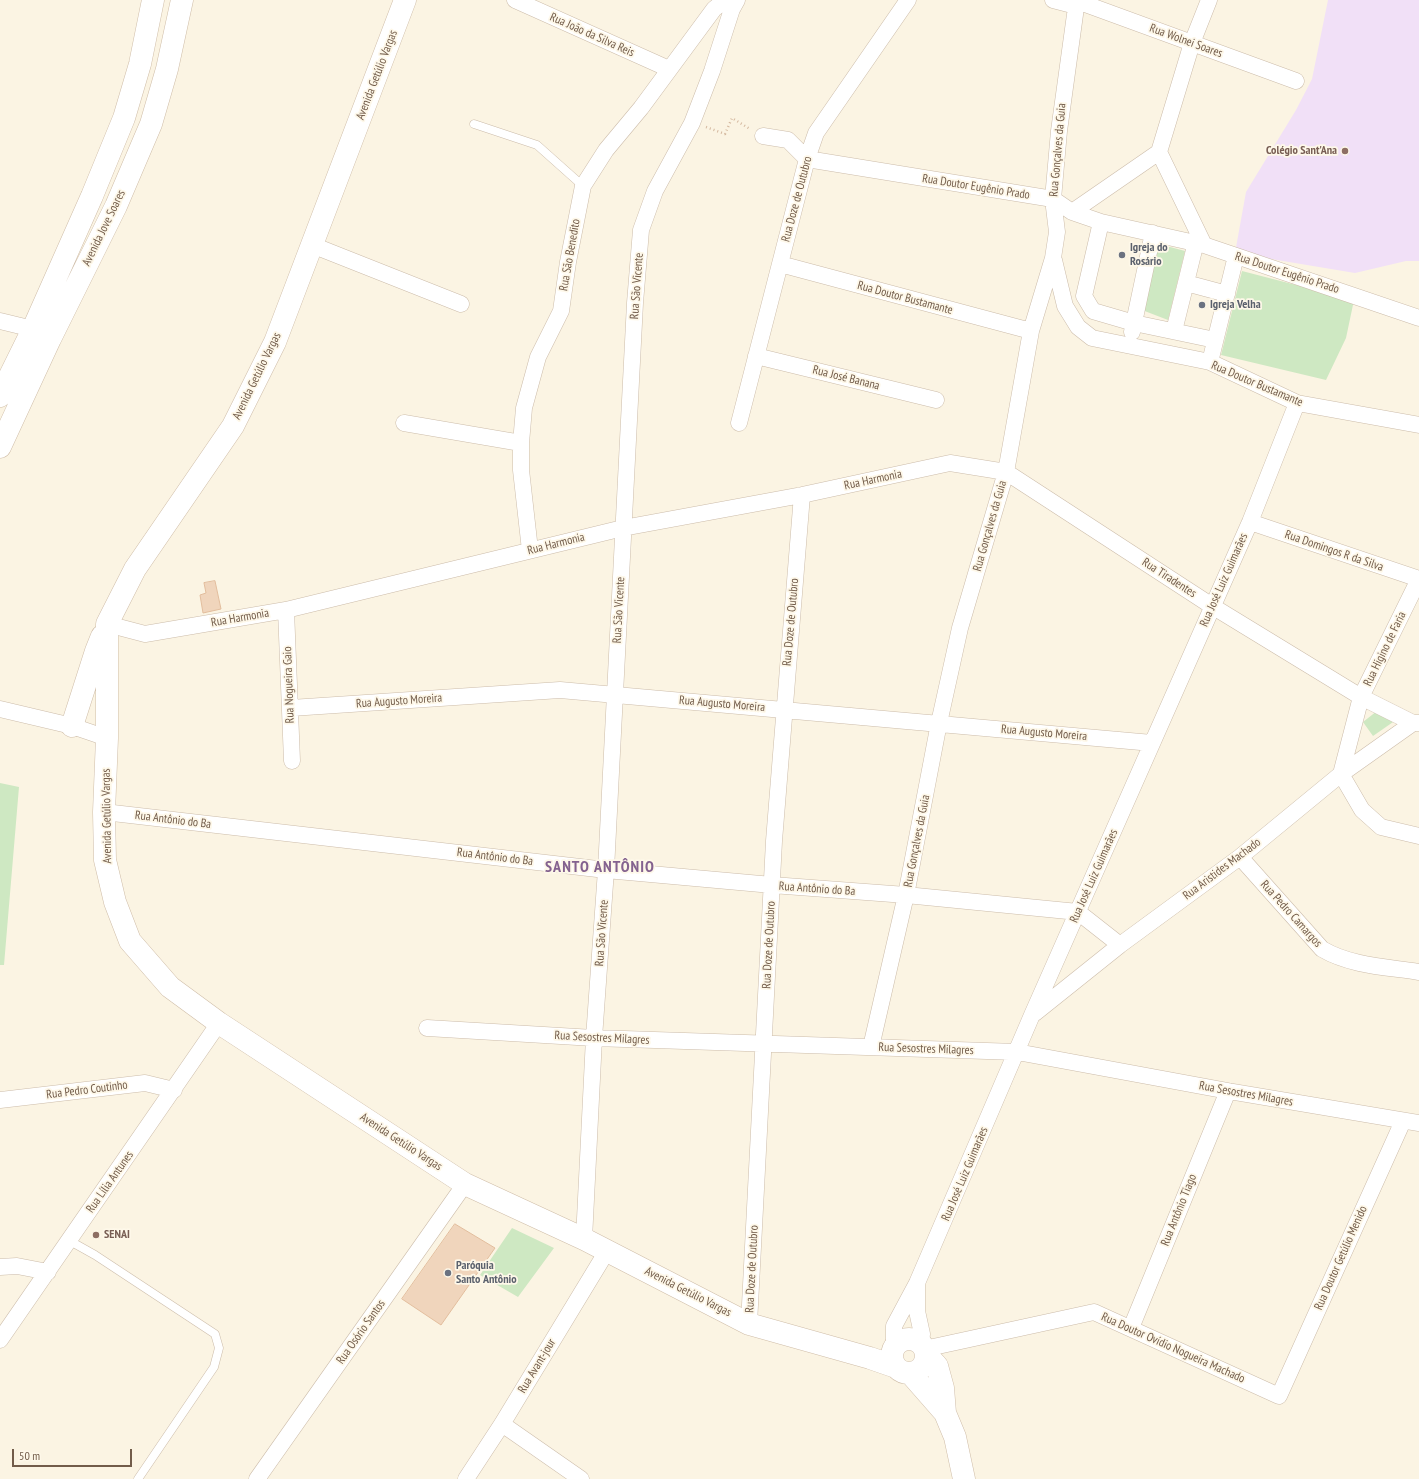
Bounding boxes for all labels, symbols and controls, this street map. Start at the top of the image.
street label: Rua João da Silva Reis [548,10,636,60]
street label: Rua Wolnei Soares [1147,21,1225,61]
street label: Avenida Getúlio Vargas [353,28,401,122]
street label: Rua Gonçalves da Guia [1047,103,1069,197]
place label: Colégio Sant'Ana [1266,144,1337,158]
marker: Colégio Sant'Ana [1340,146,1350,156]
street label: Rua Doze de Outubro [779,155,815,243]
street label: Rua Doutor Eugênio Prado [921,171,1031,203]
street label: Avenida Jove Soares [79,188,129,268]
street label: Rua São Benedito [557,218,583,292]
place label: Igreja do Rosário [1130,241,1168,269]
street label: Rua Doutor Eugênio Prado [1233,249,1341,297]
marker: Igreja do Rosário [1117,250,1127,260]
street label: Rua São Vicente [627,252,647,320]
street label: Rua Doutor Bustamante [856,278,954,318]
place label: Igreja Velha [1210,298,1261,312]
marker: Igreja Velha [1197,300,1207,310]
street label: Avenida Getúlio Vargas [230,330,284,422]
street label: Rua Doutor Bustamante [1209,358,1305,410]
street label: Rua José Banana [811,363,881,393]
street label: Rua Harmonia [843,467,903,493]
street label: Rua Gonçalves da Guia [970,479,1010,573]
street label: Rua Domingos R da Silva [1283,527,1385,575]
street label: Rua Harmonia [526,530,586,558]
street label: Rua José Luiz Guimarães [1197,531,1251,629]
street label: Rua Tiradentes [1139,555,1199,601]
street label: Rua São Vicente [610,576,628,644]
street label: Rua Doze de Outubro [780,578,802,666]
street label: Rua Harmonia [210,606,270,630]
street label: Rua Higino de Faria [1361,609,1409,689]
street label: Rua Nogueira Gaio [280,646,298,724]
street label: Rua Augusto Moreira [355,691,443,711]
street label: Rua Augusto Moreira [678,693,766,715]
street label: Rua Augusto Moreira [1000,722,1088,744]
street label: Avenida Getúlio Vargas [99,768,115,864]
street label: Rua Gonçalves da Guia [901,794,933,888]
street label: Rua Antônio do Ba [134,808,212,832]
street label: Rua José Luiz Guimarães [1067,827,1121,925]
street label: Rua Aristides Machado [1180,835,1264,903]
street label: Rua Antônio do Ba [456,845,534,869]
district label: SANTO ANTÔNIO [545,857,655,877]
street label: Rua Pedro Camargos [1257,878,1325,950]
street label: Rua Antônio do Ba [778,879,856,899]
street label: Rua São Vicente [592,899,612,967]
street label: Rua Doze de Outubro [760,901,778,989]
street label: Rua Sesostres Milagres [554,1028,650,1048]
street label: Rua Sesostres Milagres [878,1040,974,1058]
street label: Rua Pedro Coutinho [46,1078,128,1102]
street label: Rua Sesostres Milagres [1198,1079,1294,1109]
street label: Avenida Getúlio Vargas [357,1110,445,1174]
street label: Rua José Luiz Guimarães [939,1125,991,1223]
street label: Rua Lília Antunes [83,1148,137,1216]
street label: Rua Antônio Tiago [1158,1172,1200,1248]
street label: Rua Doutor Getúlio Menido [1312,1204,1370,1312]
street label: Rua Doze de Outubro [743,1225,761,1313]
place label: SENAI [104,1228,130,1242]
marker: SENAI [91,1230,101,1240]
place label: Paróquia Santo Antônio [456,1259,517,1287]
street label: Avenida Getúlio Vargas [642,1264,734,1320]
marker: Paróquia Santo Antônio [443,1268,453,1278]
street label: Rua Osório Santos [333,1297,389,1367]
street label: Rua Doutor Ovídio Nogueira Machado [1099,1310,1247,1386]
street label: Rua Avant-jour [515,1336,559,1396]
scale bar [14,1441,134,1467]
text: 50 m [19,1448,40,1463]

